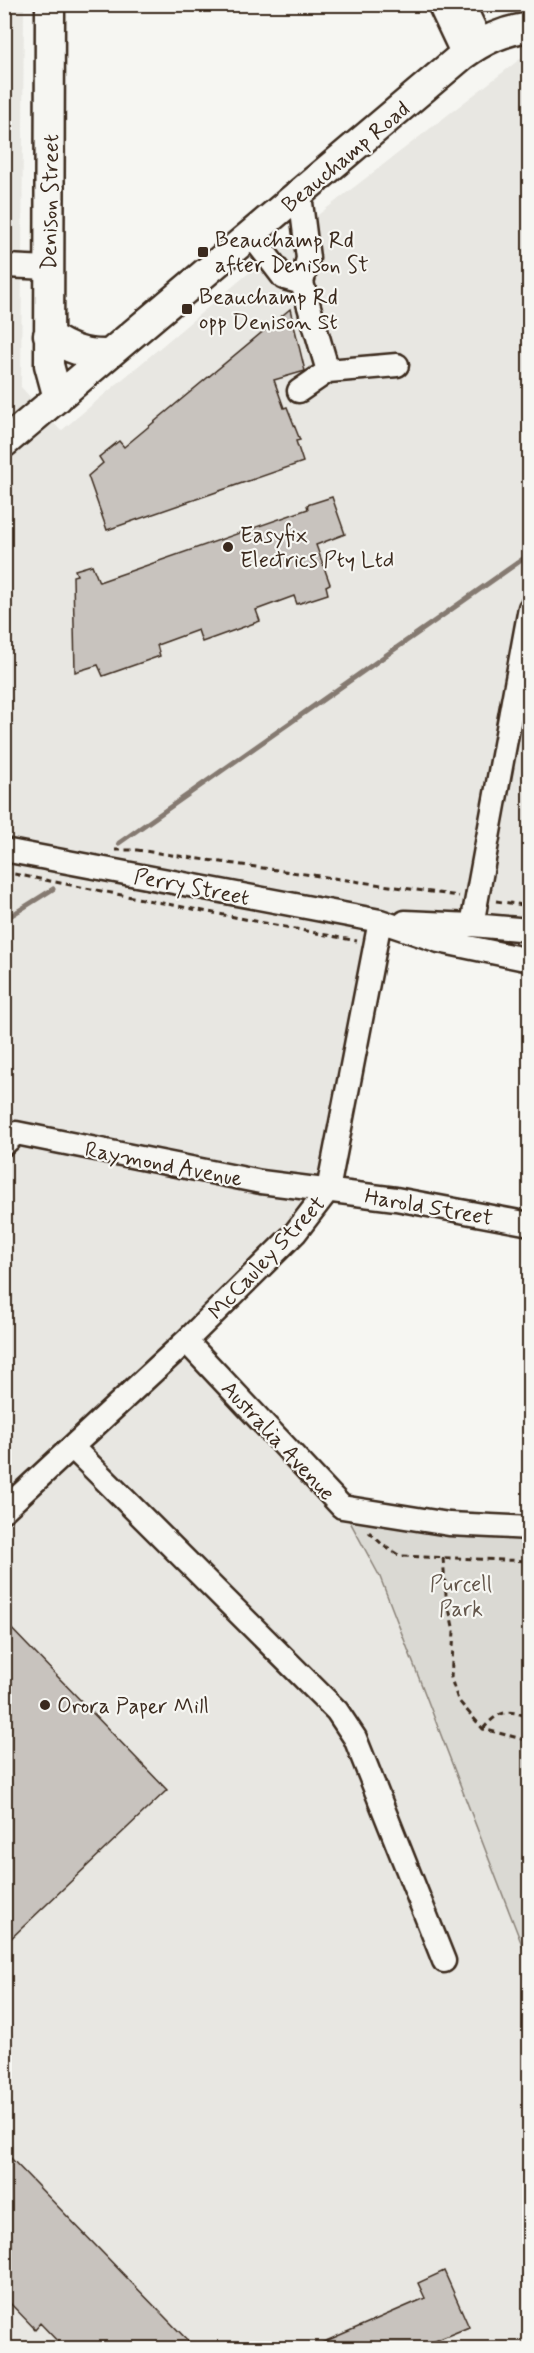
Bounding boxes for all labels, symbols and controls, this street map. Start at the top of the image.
street label: Beauchamp Road [276,96,416,219]
street label: Denison Street [36,134,66,270]
place label: Beauchamp Rd after Denison St [215,227,369,280]
marker: Beauchamp Rd after Denison St [196,245,210,259]
place label: Beauchamp Rd opp Denison St [199,284,338,337]
marker: Beauchamp Rd opp Denison St [180,302,194,316]
place label: Easyfix Electrics Pty Ltd [240,522,394,575]
marker: Easyfix Electrics Pty Ltd [221,540,235,554]
street label: Perry Street [132,863,252,913]
street label: Raymond Avenue [83,1136,245,1194]
street label: Harold Street [362,1183,495,1233]
street label: McCauley Street [203,1190,332,1326]
street label: Australia Avenue [215,1375,340,1507]
park label: Purcell Park [430,1571,492,1624]
place label: Orora Paper Mill [57,1693,209,1721]
marker: Orora Paper Mill [38,1698,52,1712]

